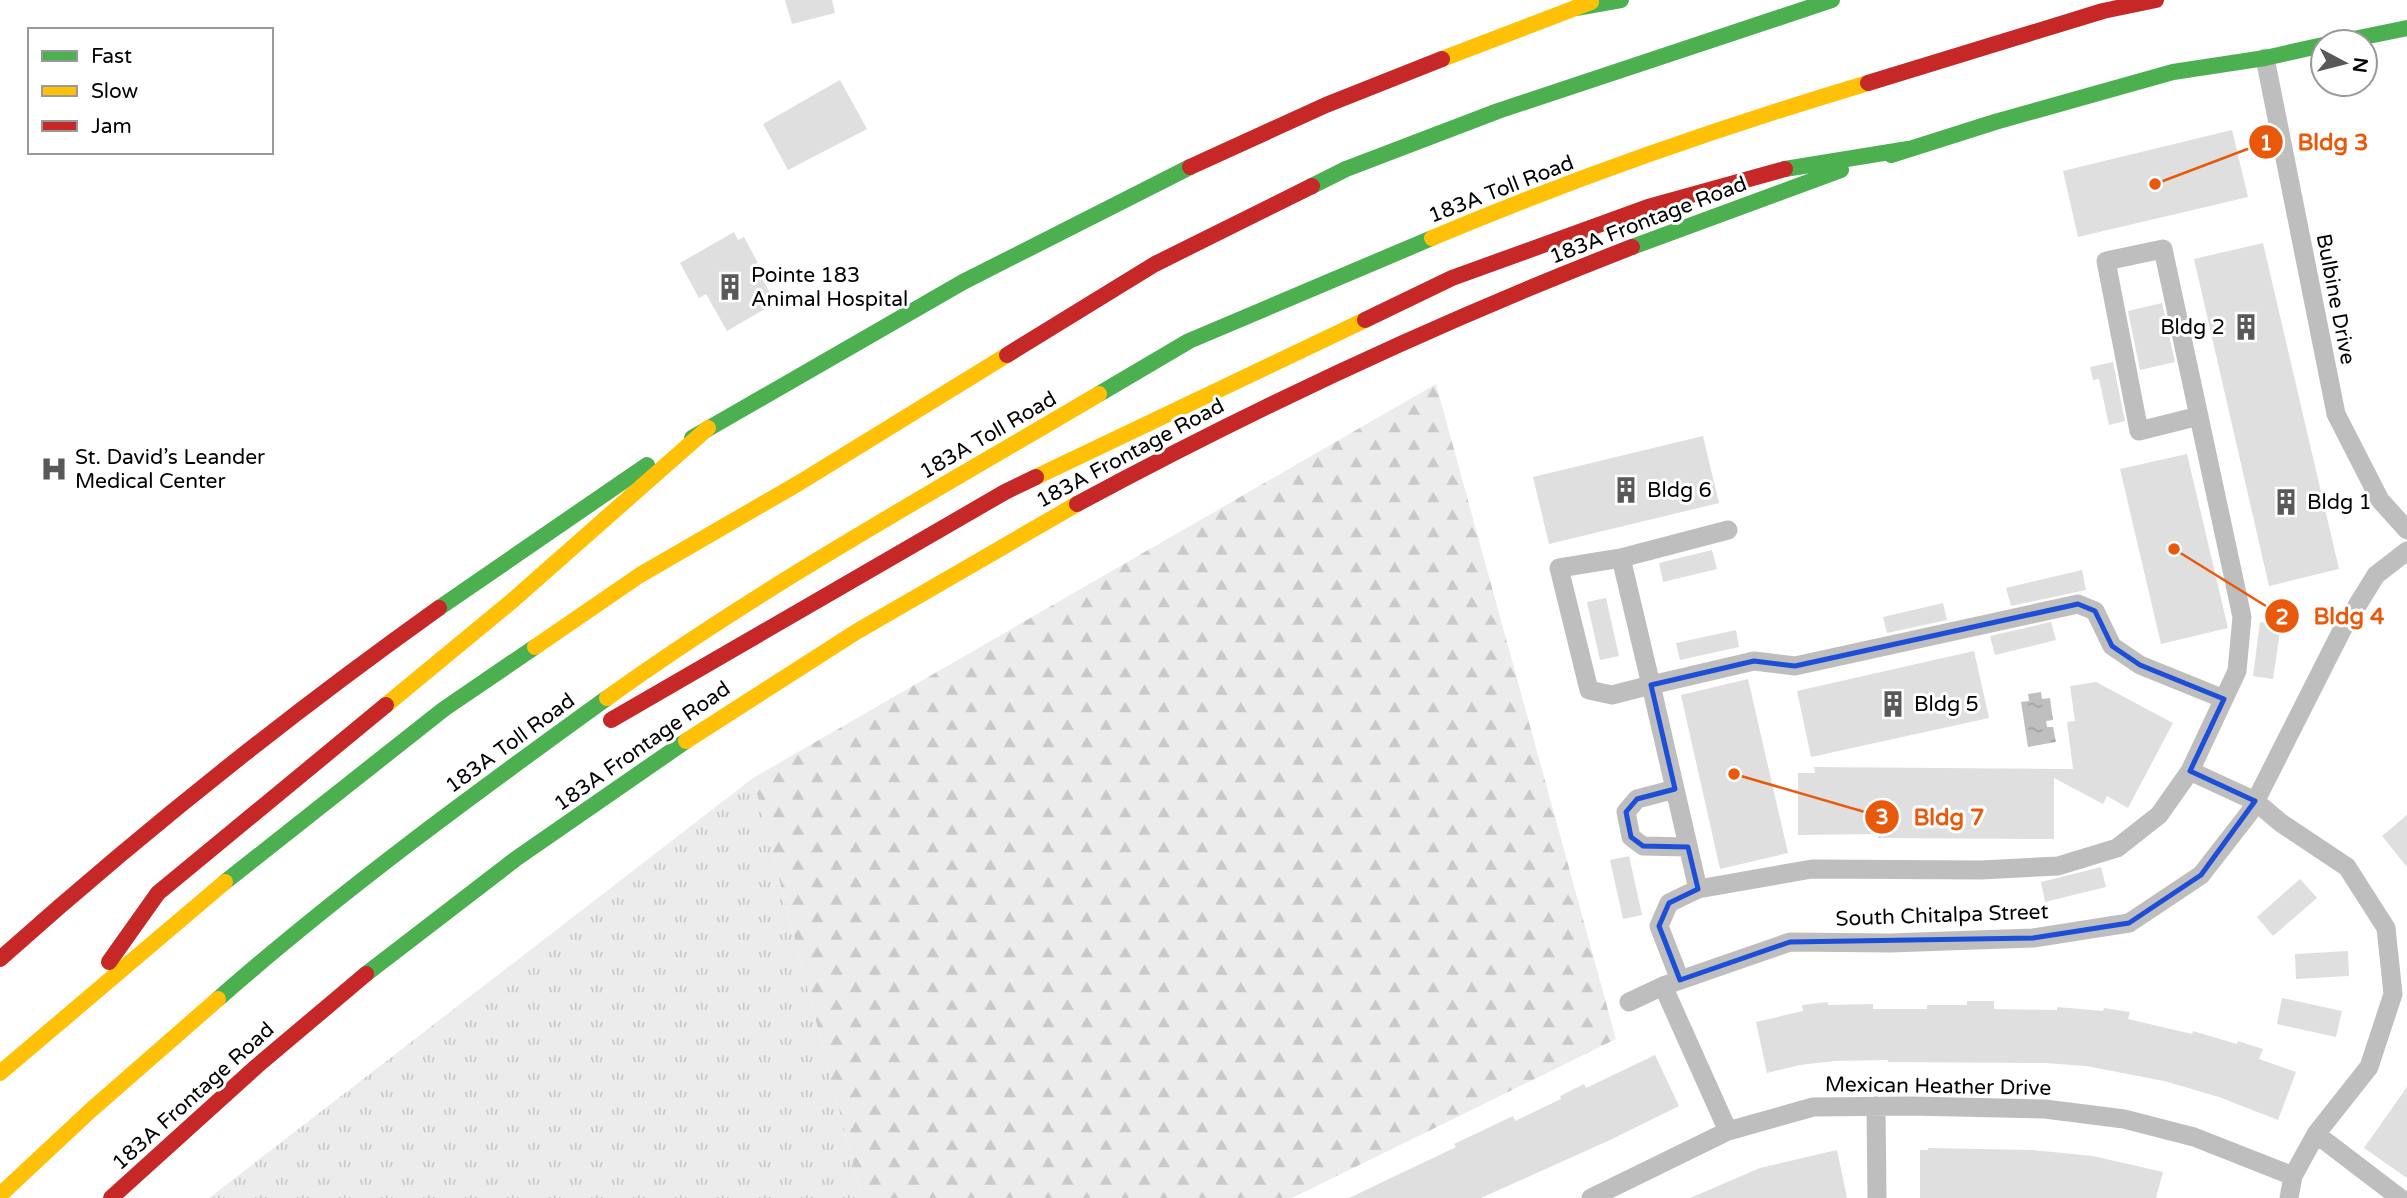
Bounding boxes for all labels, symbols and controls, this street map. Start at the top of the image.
legend [28,28,273,154]
north arrow [2309,28,2379,98]
text: Fast [91,44,132,69]
text: N [2348,56,2372,74]
text: Slow [91,79,139,104]
text: Jam [91,114,132,139]
callout: Bldg 3 [2249,120,2383,164]
text: Bldg 3 [2298,129,2368,157]
text: 1 [2259,131,2273,156]
street label: 183A Toll Road [1425,150,1577,229]
street label: 183A Frontage Road [1546,171,1750,270]
street label: Bulbine Drive [2311,232,2360,367]
place label: Pointe 183 Animal Hospital [751,263,908,312]
building icon: Pointe 183 Animal Hospital [715,272,745,302]
building icon: Bldg 2 [2231,312,2261,342]
place label: Bldg 2 [2160,315,2225,340]
street label: 183A Toll Road [915,386,1061,485]
street label: 183A Frontage Road [1032,393,1228,514]
place label: St. David’s Leander Medical Center [75,445,265,494]
hospital icon: St. David’s Leander Medical Center [39,454,69,484]
building icon: Bldg 6 [1611,475,1641,505]
place label: Bldg 6 [1647,478,1712,503]
building icon: Bldg 1 [2271,487,2301,517]
place label: Bldg 1 [2307,490,2372,515]
callout: Bldg 4 [2264,594,2398,638]
text: Bldg 4 [2314,603,2385,631]
text: 2 [2275,605,2289,630]
street label: 183A Frontage Road [549,676,735,817]
street label: 183A Toll Road [441,688,580,799]
building icon: Bldg 5 [1878,689,1908,719]
place label: Bldg 5 [1914,692,1979,717]
callout: Bldg 7 [1865,795,1999,839]
text: Bldg 7 [1914,804,1984,832]
text: 3 [1875,805,1889,830]
street label: South Chitalpa Street [1835,899,2049,932]
street label: 183A Frontage Road [107,1017,279,1176]
street label: Mexican Heather Drive [1825,1072,2052,1101]

